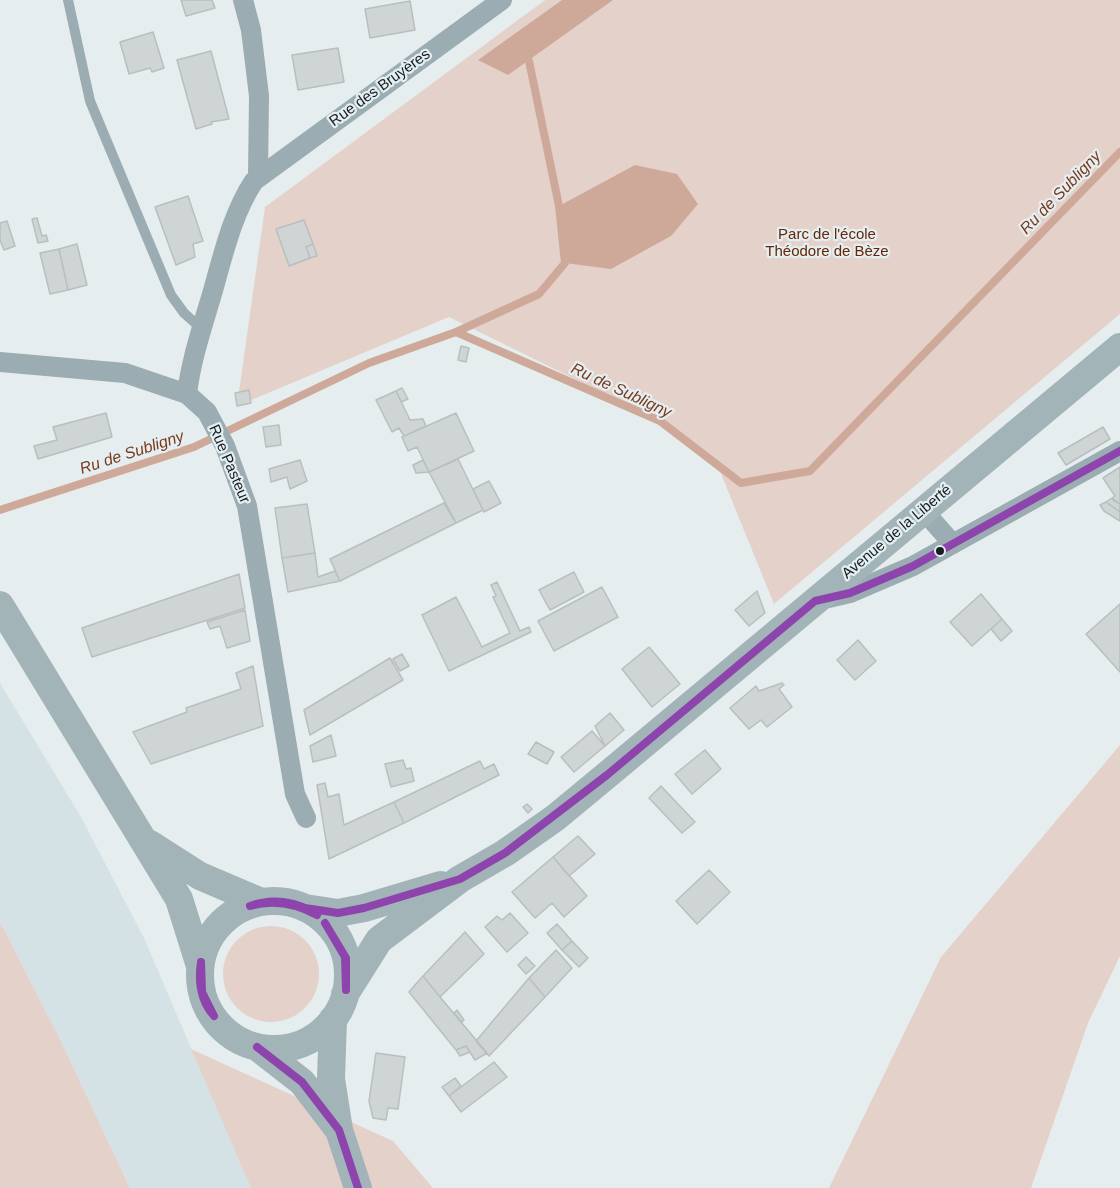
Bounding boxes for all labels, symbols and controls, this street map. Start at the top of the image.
street label: Rue des Bruyères [326,45,434,131]
water label: Ru de Subligny [1016,147,1106,239]
park label: Parc de l'école Théodore de Bèze [765,226,889,261]
water label: Ru de Subligny [568,359,674,423]
street label: Rue Pasteur [204,422,254,506]
water label: Ru de Subligny [77,427,187,479]
street label: Avenue de la Liberté [839,481,955,583]
unlabelled marker [934,545,946,557]

